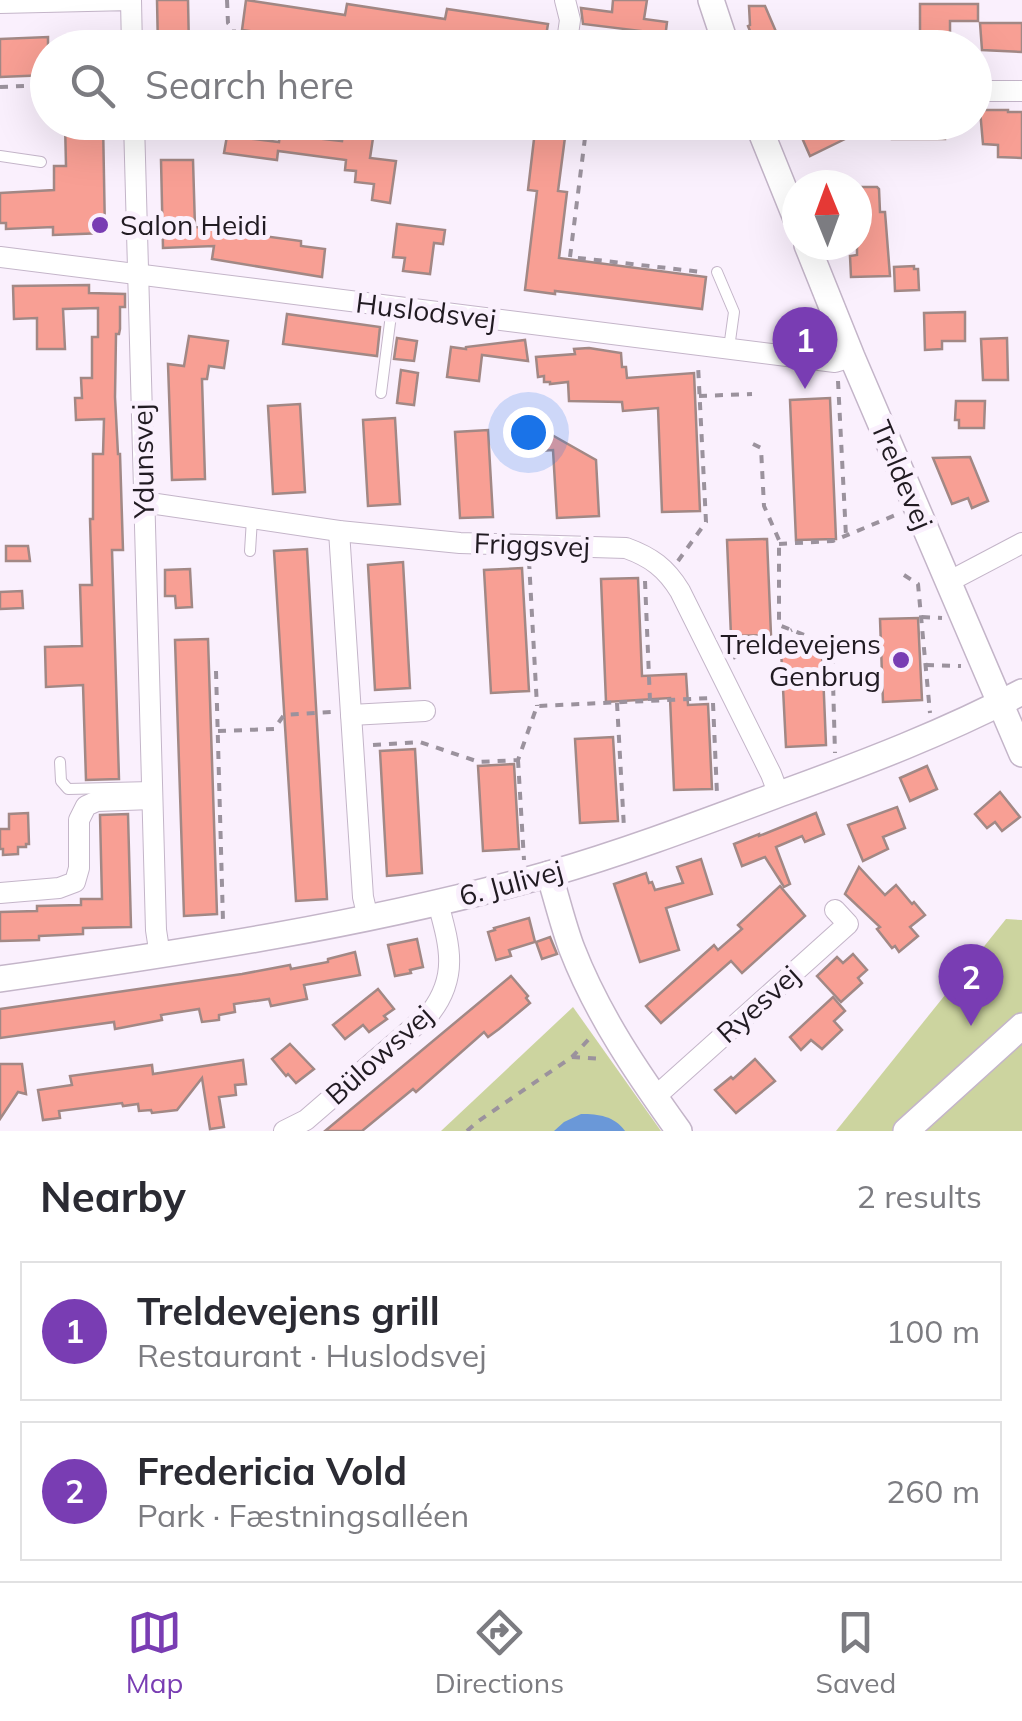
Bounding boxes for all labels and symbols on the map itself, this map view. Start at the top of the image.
north arrow [782,170,872,260]
place label: Salon Heidi [120,207,267,242]
marker: Salon Heidi [89,214,111,236]
street label: Huslodsvej [354,285,498,336]
pin: 1 [772,306,838,389]
street label: Ydunsvej [124,404,161,519]
your location [503,407,554,458]
street label: Treldevej [864,415,941,535]
street label: Friggsvej [473,525,591,564]
place label: Treldevejens Genbrug [720,626,881,693]
marker: Treldevejens Genbrug [890,649,912,671]
street label: 6. Julivej [455,852,566,913]
pin: 2 [938,944,1004,1026]
street label: Ryesvej [709,957,806,1050]
street label: Bülowsvej [318,998,439,1112]

